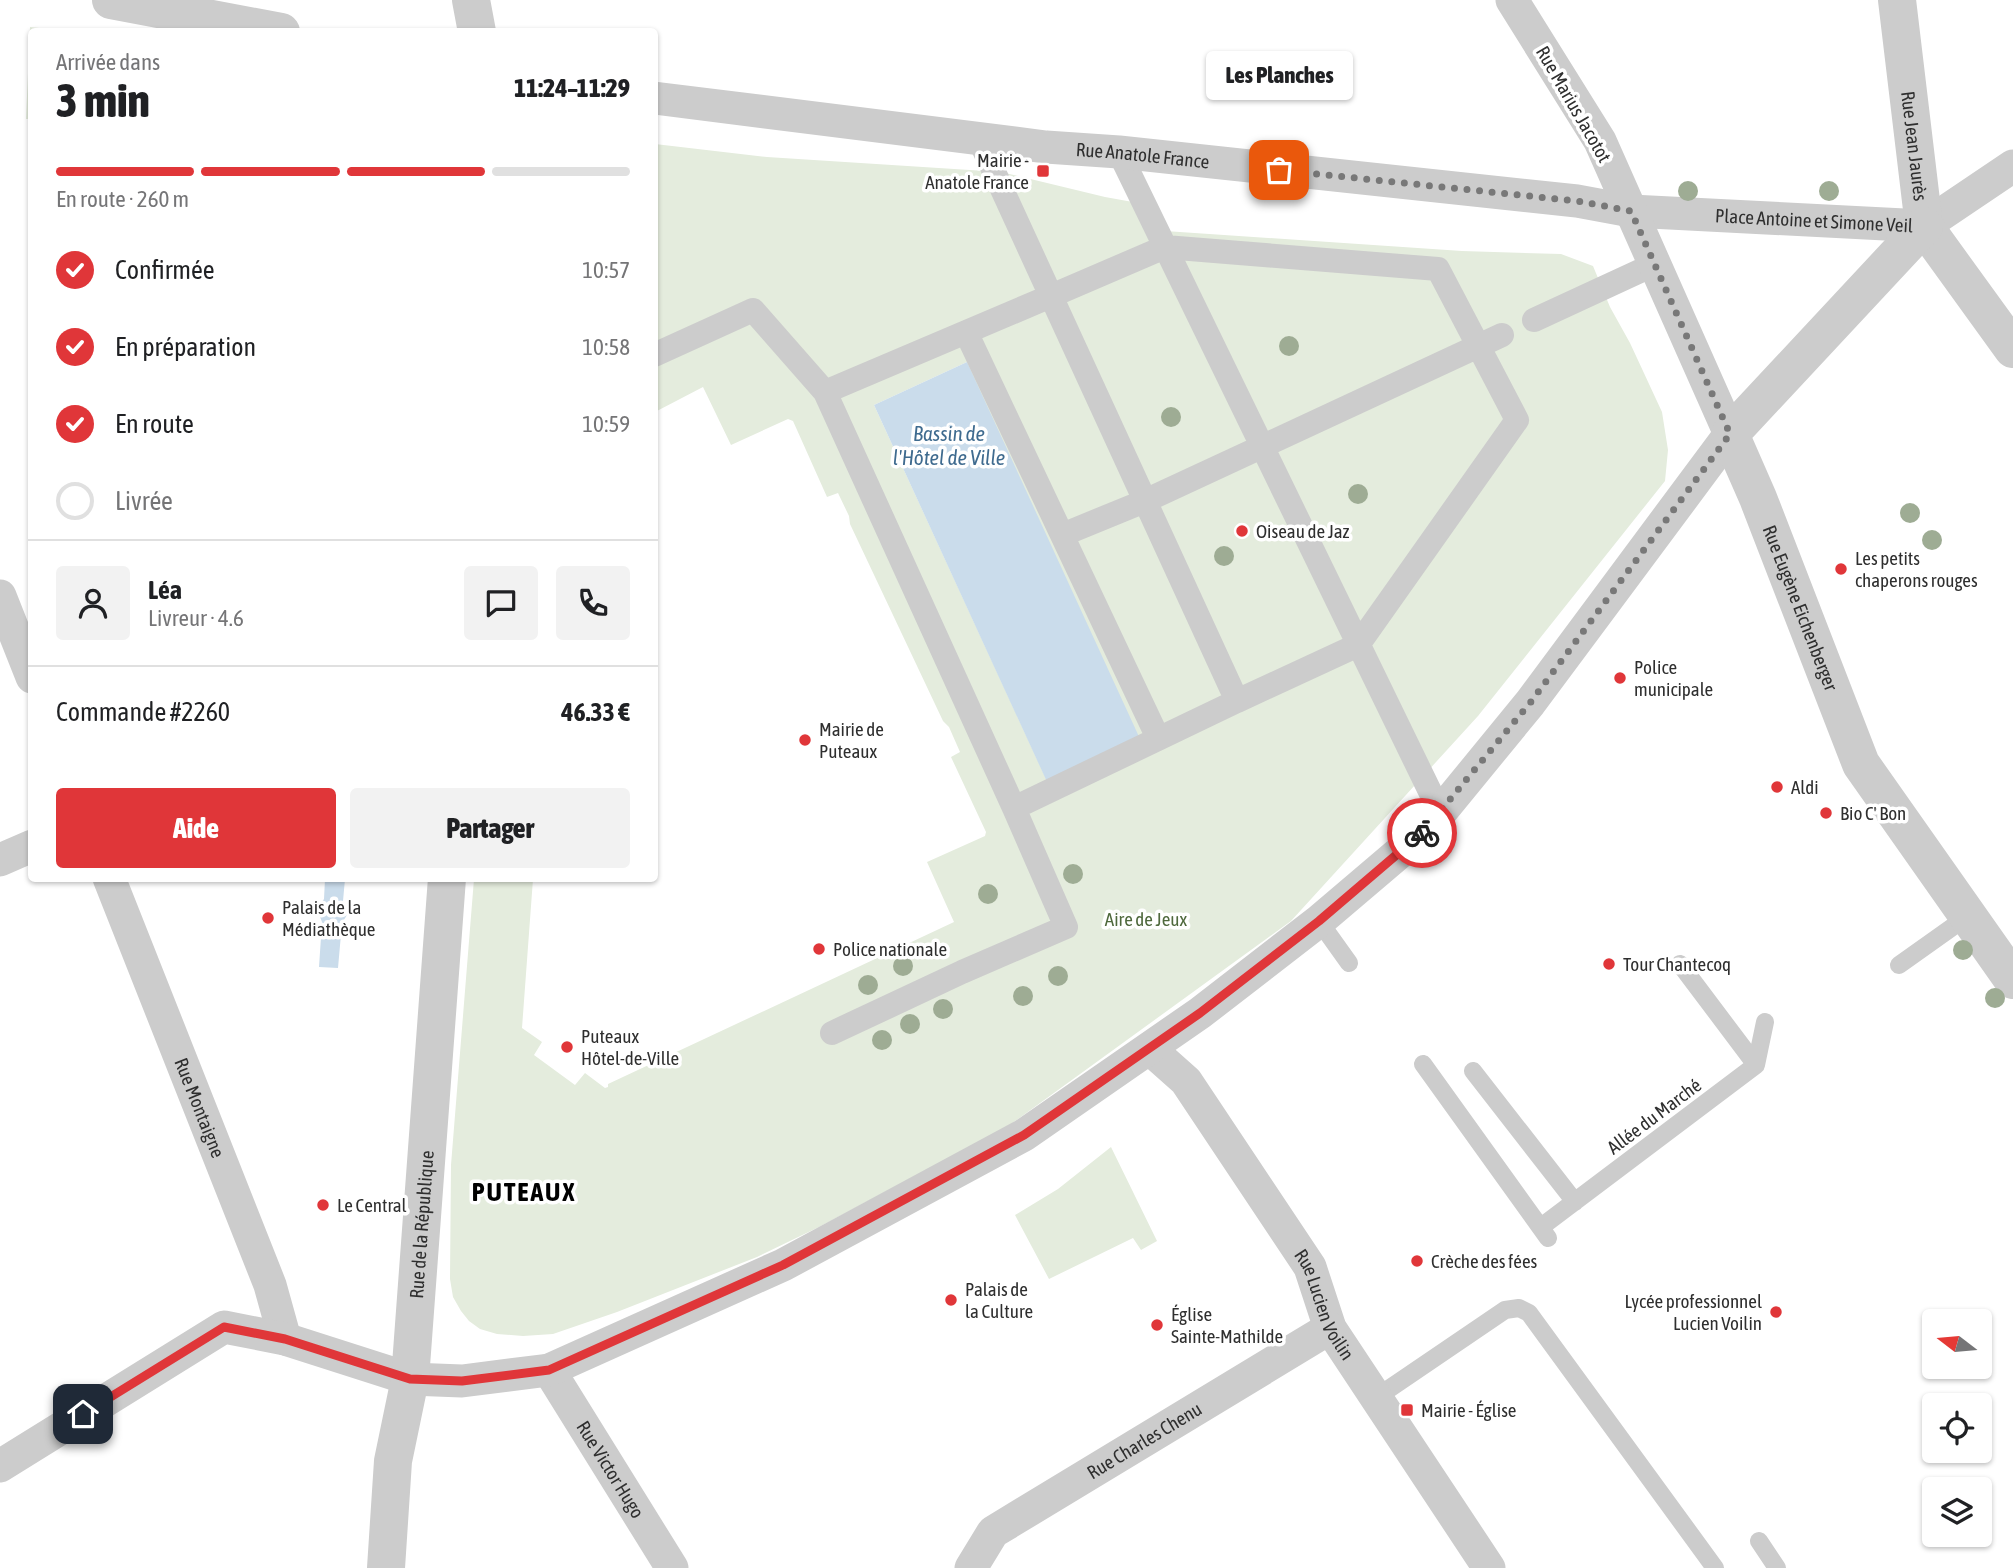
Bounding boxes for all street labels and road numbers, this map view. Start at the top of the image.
street label: Rue Marius Jacotot [1532,42,1616,166]
street label: Rue Jean Jaurès [1897,90,1932,202]
street label: Rue Anatole France [1075,138,1210,173]
street label: Place Antoine et Simone Veil [1715,204,1913,236]
street label: Rue Eugène Eichenberger [1759,522,1843,694]
street label: Rue Montaigne [170,1055,230,1161]
street label: Allée du Marché [1603,1074,1705,1158]
street label: Rue de la République [405,1150,438,1299]
street label: Rue Lucien Voilin [1290,1245,1359,1364]
street label: Rue Charles Chenu [1083,1397,1205,1483]
street label: Rue Victor Hugo [572,1417,649,1522]

